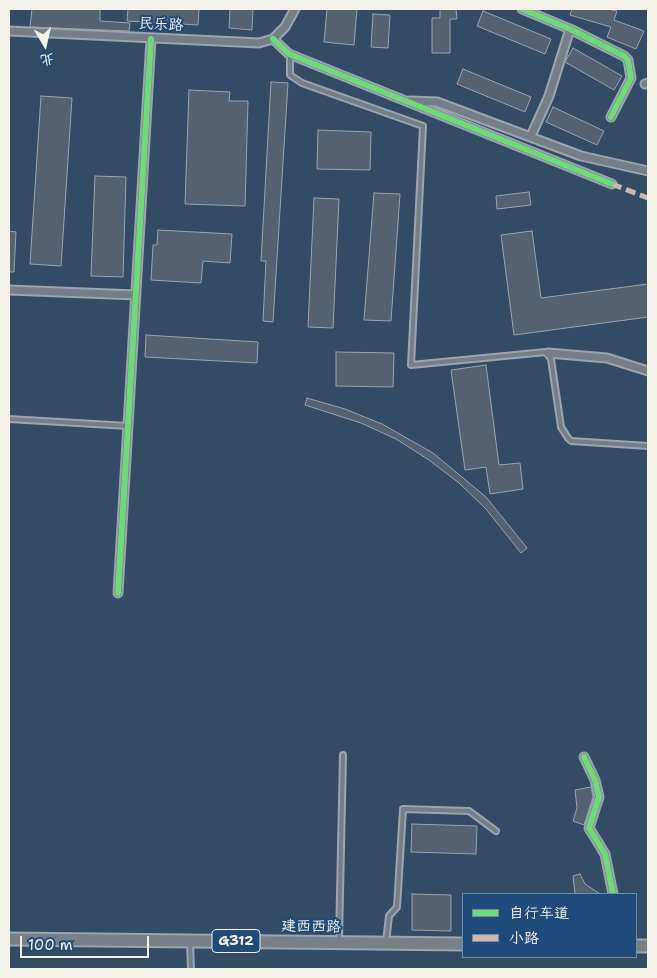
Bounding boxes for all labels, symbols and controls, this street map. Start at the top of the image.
street label: 民乐路 [138,15,184,35]
north arrow [20,20,70,70]
text: 北 [39,50,56,70]
legend [462,893,637,958]
text: 自行车道 [509,903,569,923]
street label: 建西西路 [281,917,341,937]
scale bar [22,926,151,958]
text: 小路 [509,928,539,948]
road number: G312 [212,929,260,952]
text: 100 m [28,935,73,955]

